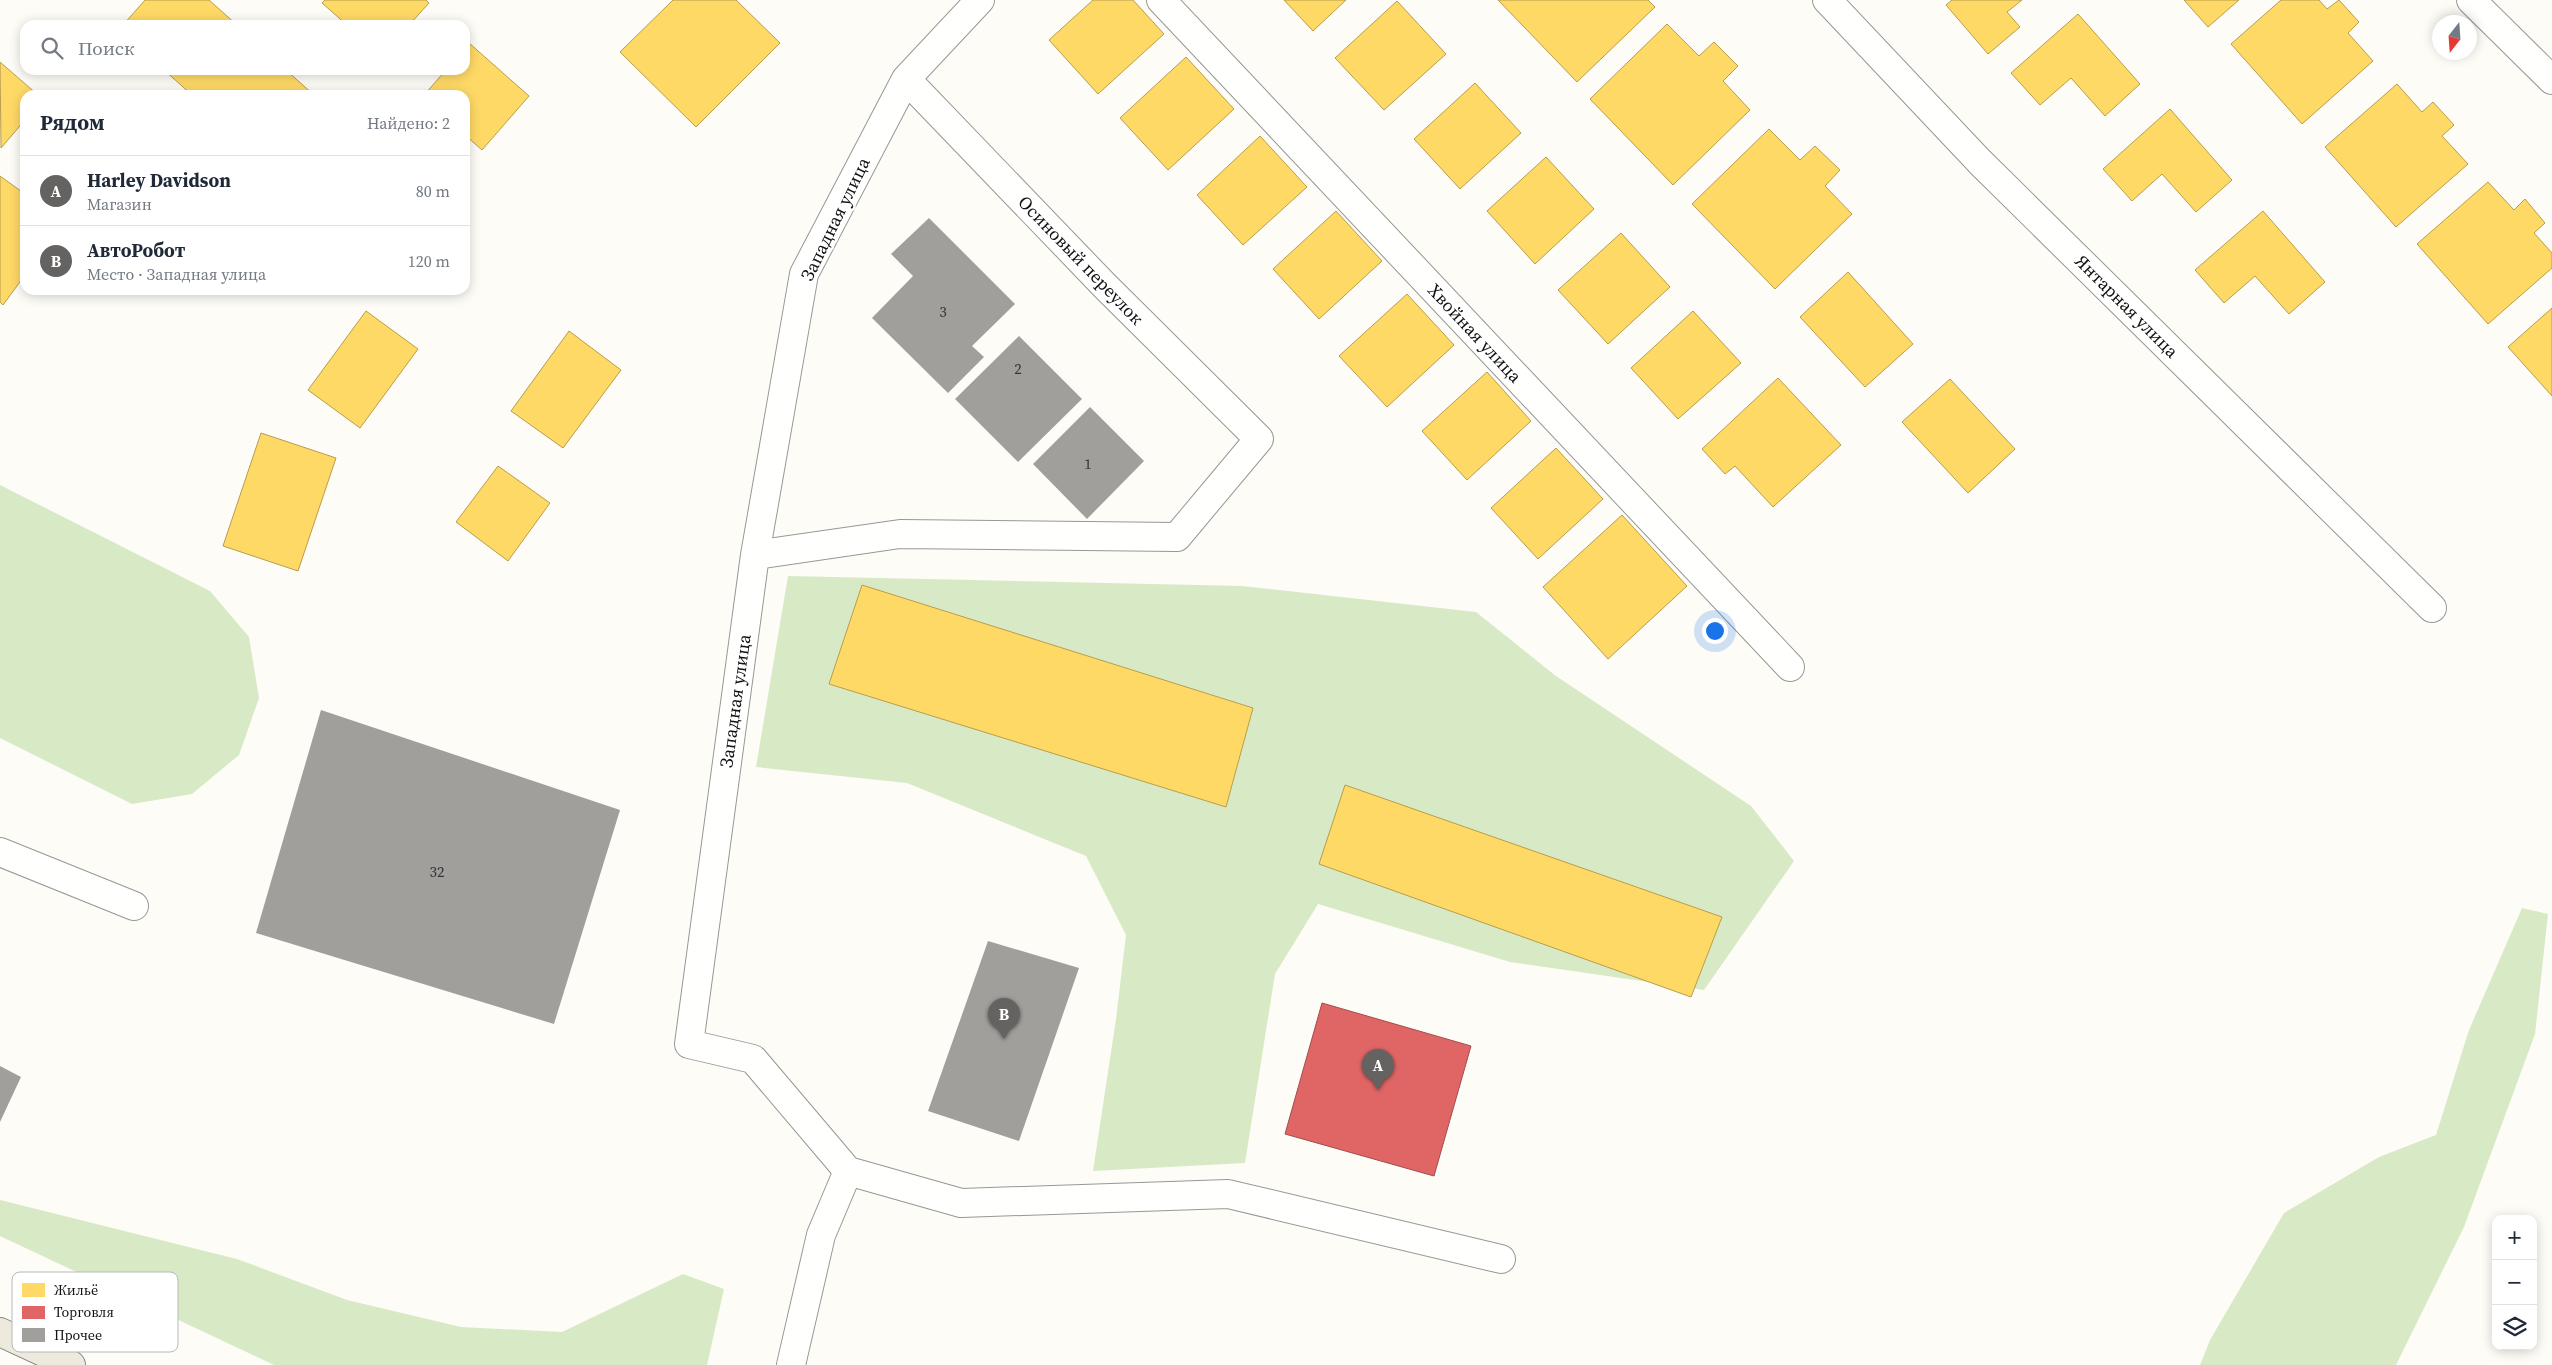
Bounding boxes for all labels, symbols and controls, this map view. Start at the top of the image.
north arrow [2432,15,2477,60]
search box [20,20,470,75]
icon: search [38,34,66,62]
text: Поиск [78,35,135,61]
text: Рядом [40,108,105,137]
text: Найдено: 2 [367,112,450,134]
street label: Западная улица [794,152,876,285]
text: Harley Davidson [87,167,231,193]
text: A [51,180,61,202]
text: 80 m [416,180,450,202]
street label: Осиновый переулок [1013,190,1149,330]
text: Магазин [87,193,152,215]
text: АвтоРобот [87,237,185,263]
street label: Янтарная улица [2070,249,2185,364]
text: B [51,250,61,272]
text: 120 m [408,250,450,272]
text: Место · Западная улица [87,263,266,285]
street label: Хвойная улица [1422,278,1528,389]
house number: 3 [939,301,947,322]
house number: 2 [1014,358,1022,379]
house number: 1 [1084,453,1092,474]
your location [1702,618,1728,644]
street label: Западная улица [713,632,757,769]
house number: 32 [429,861,445,882]
pin: B [988,998,1020,1039]
pin: A [1362,1049,1394,1090]
map controls [2492,1215,2537,1350]
button: + [2492,1215,2537,1260]
button: − [2492,1260,2537,1305]
legend [12,1272,178,1352]
text: Жильё [54,1280,98,1300]
text: Торговля [54,1302,114,1322]
button: layers [2492,1305,2537,1350]
text: Прочее [54,1325,102,1345]

